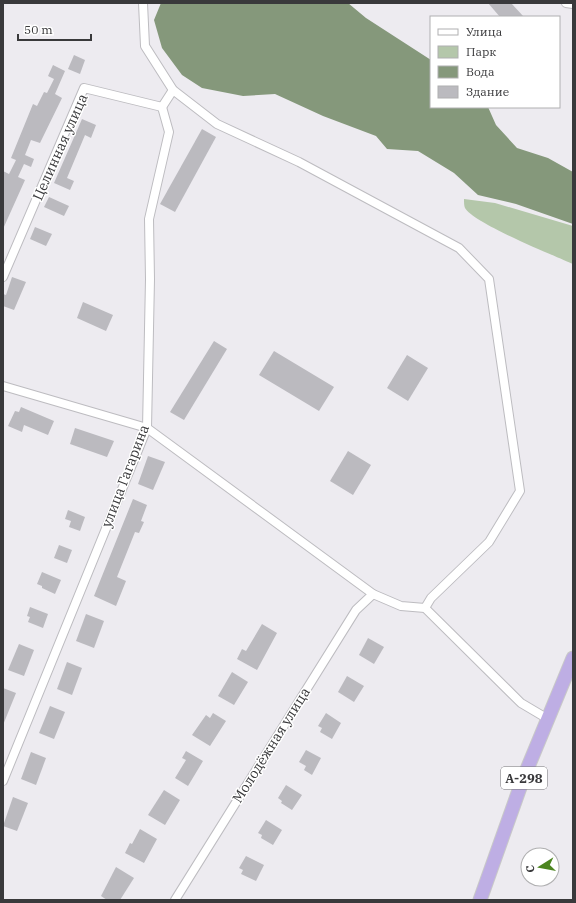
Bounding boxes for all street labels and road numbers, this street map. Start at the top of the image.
street label: Целинная улица [28,91,92,203]
street label: улица Гагарина [97,422,153,530]
street label: Молодёжная улица [228,684,314,806]
road number: А-298 [501,767,547,789]

